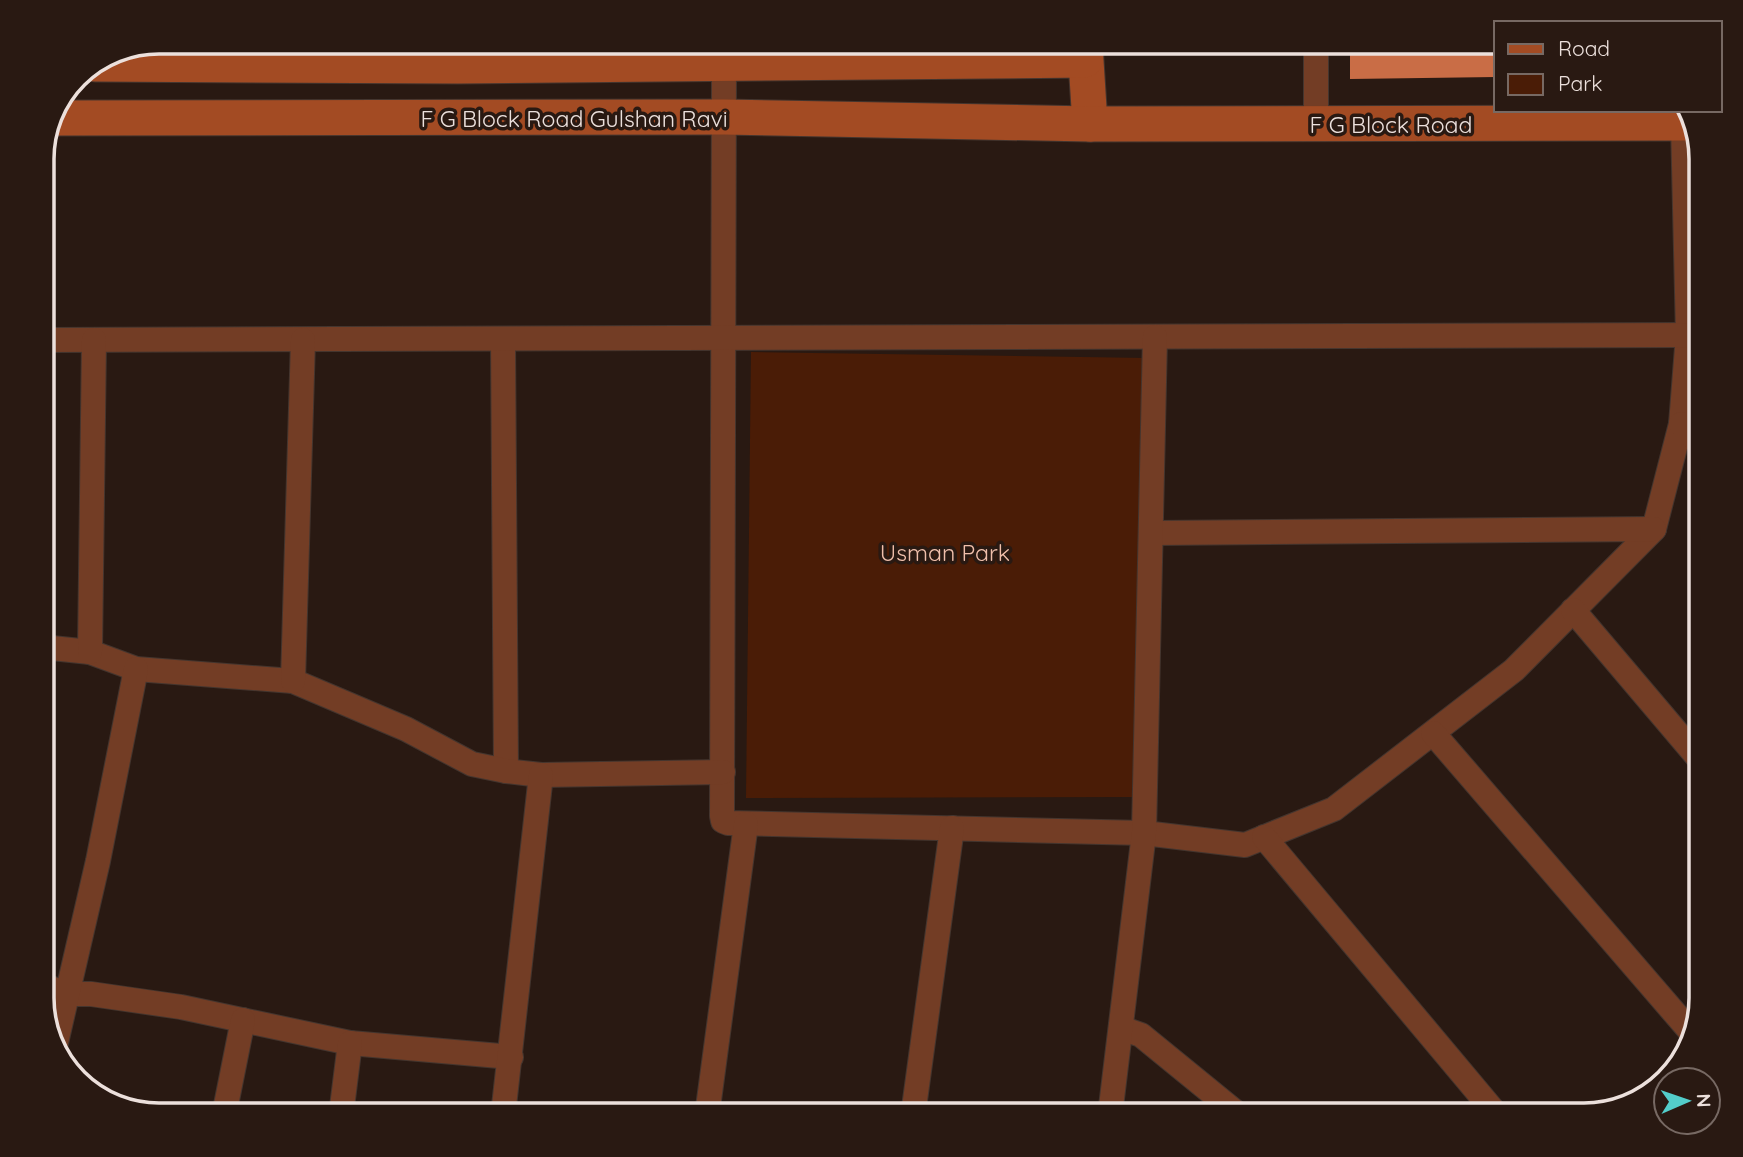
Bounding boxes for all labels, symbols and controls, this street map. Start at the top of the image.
legend [1494,21,1722,112]
text: Road [1558,35,1610,61]
text: Park [1558,70,1602,96]
street label: F G Block Road Gulshan Ravi [420,104,728,133]
street label: F G Block Road [1310,110,1472,139]
park label: Usman Park [880,538,1010,567]
north arrow [1652,1066,1722,1136]
text: N [1692,1093,1716,1108]

